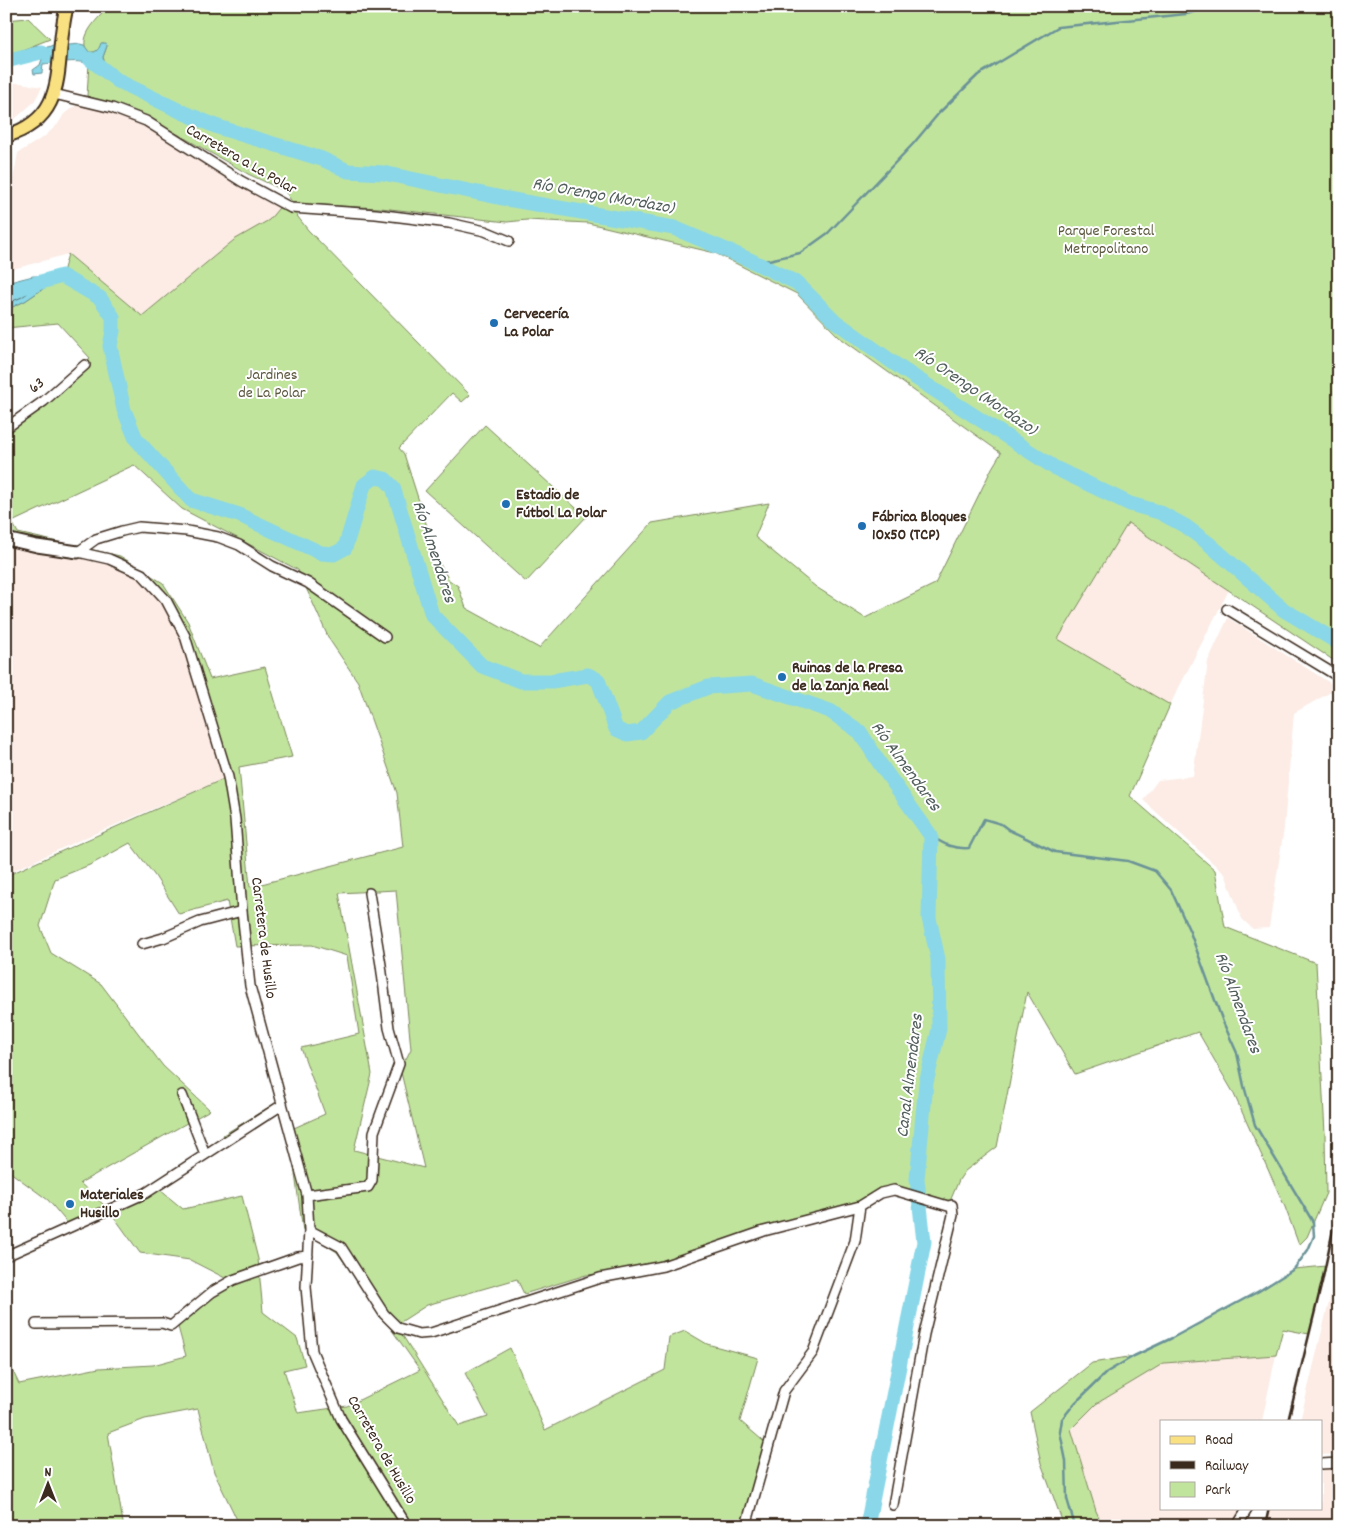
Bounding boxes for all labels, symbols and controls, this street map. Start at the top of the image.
street label: Carretera a La Polar [181,119,301,201]
water label: Río Orengo (Mordazo) [530,172,677,222]
park label: Parque Forestal Metropolitano [1058,220,1154,261]
place label: Cervecería La Polar [504,303,570,344]
marker: Cervecería La Polar [488,317,500,329]
water label: Río Orengo (Mordazo) [909,342,1043,443]
park label: Jardines de La Polar [238,364,306,405]
street label: 63 [24,372,50,400]
place label: Estadio de Fútbol La Polar [516,484,608,525]
water label: Río Almendares [405,498,461,607]
marker: Estadio de Fútbol La Polar [500,498,512,510]
place label: Fábrica Bloques 10x50 (TCP) [872,506,967,547]
marker: Fábrica Bloques 10x50 (TCP) [856,520,868,532]
place label: Ruinas de la Presa de la Zanja Real [792,657,904,698]
marker: Ruinas de la Presa de la Zanja Real [776,671,788,683]
water label: Río Almendares [864,717,947,818]
street label: Carretera de Husillo [244,876,282,1000]
water label: Río Almendares [1207,949,1267,1057]
water label: Canal Almendares [891,1012,931,1139]
place label: Materiales Husillo [80,1184,144,1225]
marker: Materiales Husillo [64,1198,76,1210]
street label: Carretera de Husillo [341,1391,421,1509]
legend [1160,1420,1322,1510]
text: Road [1205,1430,1233,1452]
text: Railway [1205,1456,1249,1478]
north arrow [22,1460,72,1510]
text: N [45,1463,52,1483]
text: Park [1205,1480,1231,1502]

